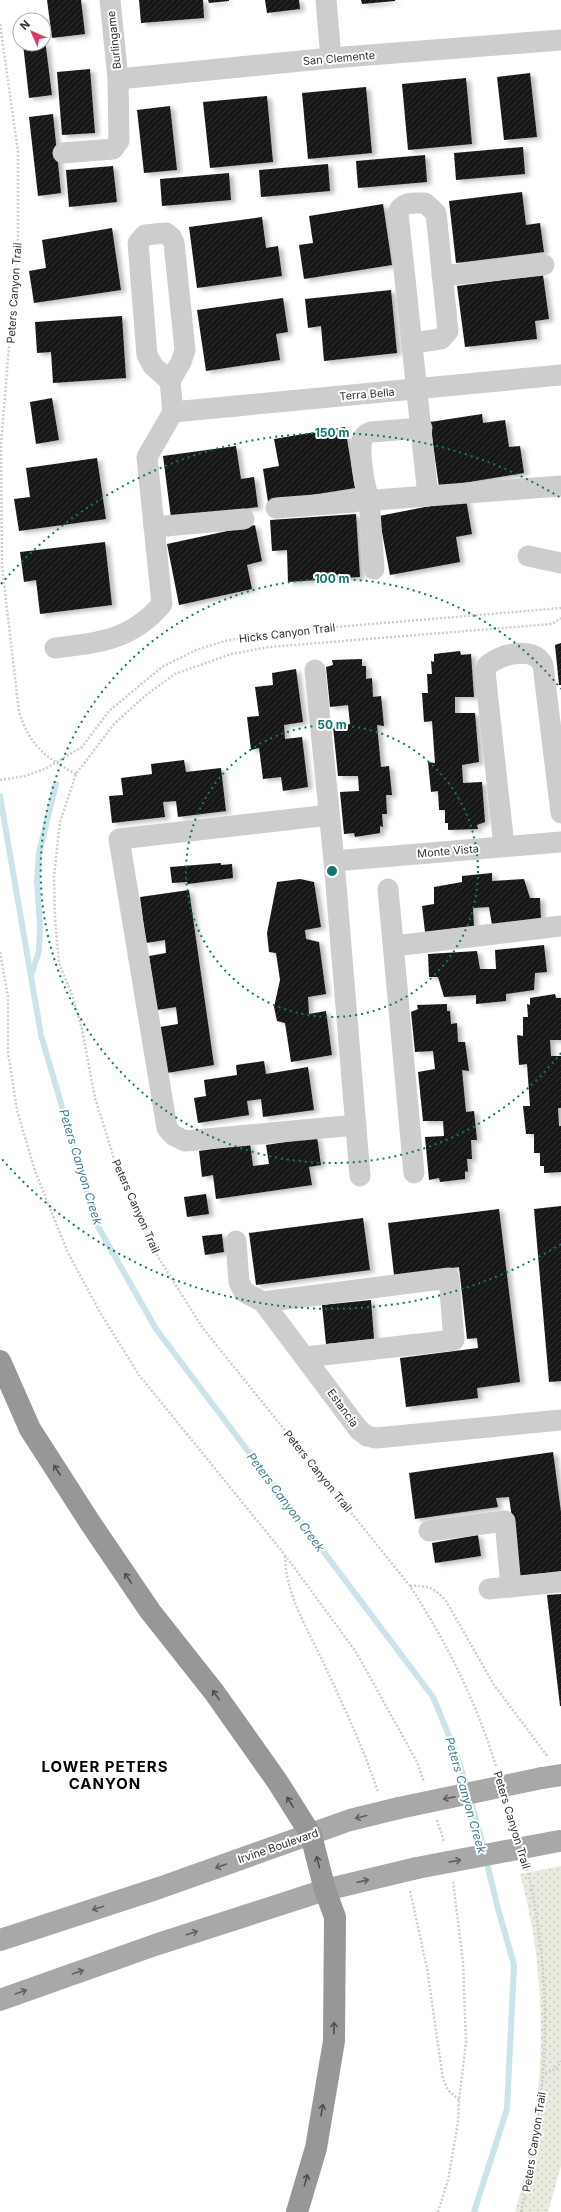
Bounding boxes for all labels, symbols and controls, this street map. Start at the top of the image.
street label: Burlingame [104,10,124,70]
north arrow [12,12,52,52]
text: N [17,17,33,33]
street label: San Clemente [302,48,376,68]
street label: Peters Canyon Trail [3,242,25,344]
street label: Terra Bella [339,385,395,403]
text: 150 m [315,425,349,440]
text: 100 m [314,571,350,586]
street label: Hicks Canyon Trail [238,620,336,646]
text: 50 m [317,717,347,732]
street label: Monte Vista [417,841,479,861]
centre of rings [325,864,339,878]
water label: Peters Canyon Creek [56,1107,106,1227]
street label: Peters Canyon Trail [109,1157,163,1255]
street label: Estancia [324,1386,362,1430]
street label: Peters Canyon Trail [281,1427,355,1515]
water label: Peters Canyon Creek [244,1449,328,1555]
one-way arrow [52,1464,60,1476]
one-way arrow [124,1573,132,1584]
one-way arrow [212,1689,220,1700]
water label: Peters Canyon Creek [442,1735,490,1855]
district label: LOWER PETERS CANYON [42,1757,168,1793]
street label: Peters Canyon Trail [491,1770,533,1870]
one-way arrow [443,1794,456,1802]
one-way arrow [286,1797,294,1808]
one-way arrow [355,1814,368,1822]
street label: Irvine Boulevard [236,1826,320,1866]
one-way arrow [313,1856,321,1869]
one-way arrow [448,1857,461,1865]
one-way arrow [215,1863,227,1871]
one-way arrow [356,1876,369,1884]
one-way arrow [92,1904,104,1912]
one-way arrow [185,1929,198,1936]
one-way arrow [71,1968,84,1975]
one-way arrow [14,1988,26,1996]
one-way arrow [330,2022,338,2035]
street label: Peters Canyon Trail [519,2091,549,2193]
one-way arrow [318,2104,326,2117]
one-way arrow [303,2174,310,2187]

